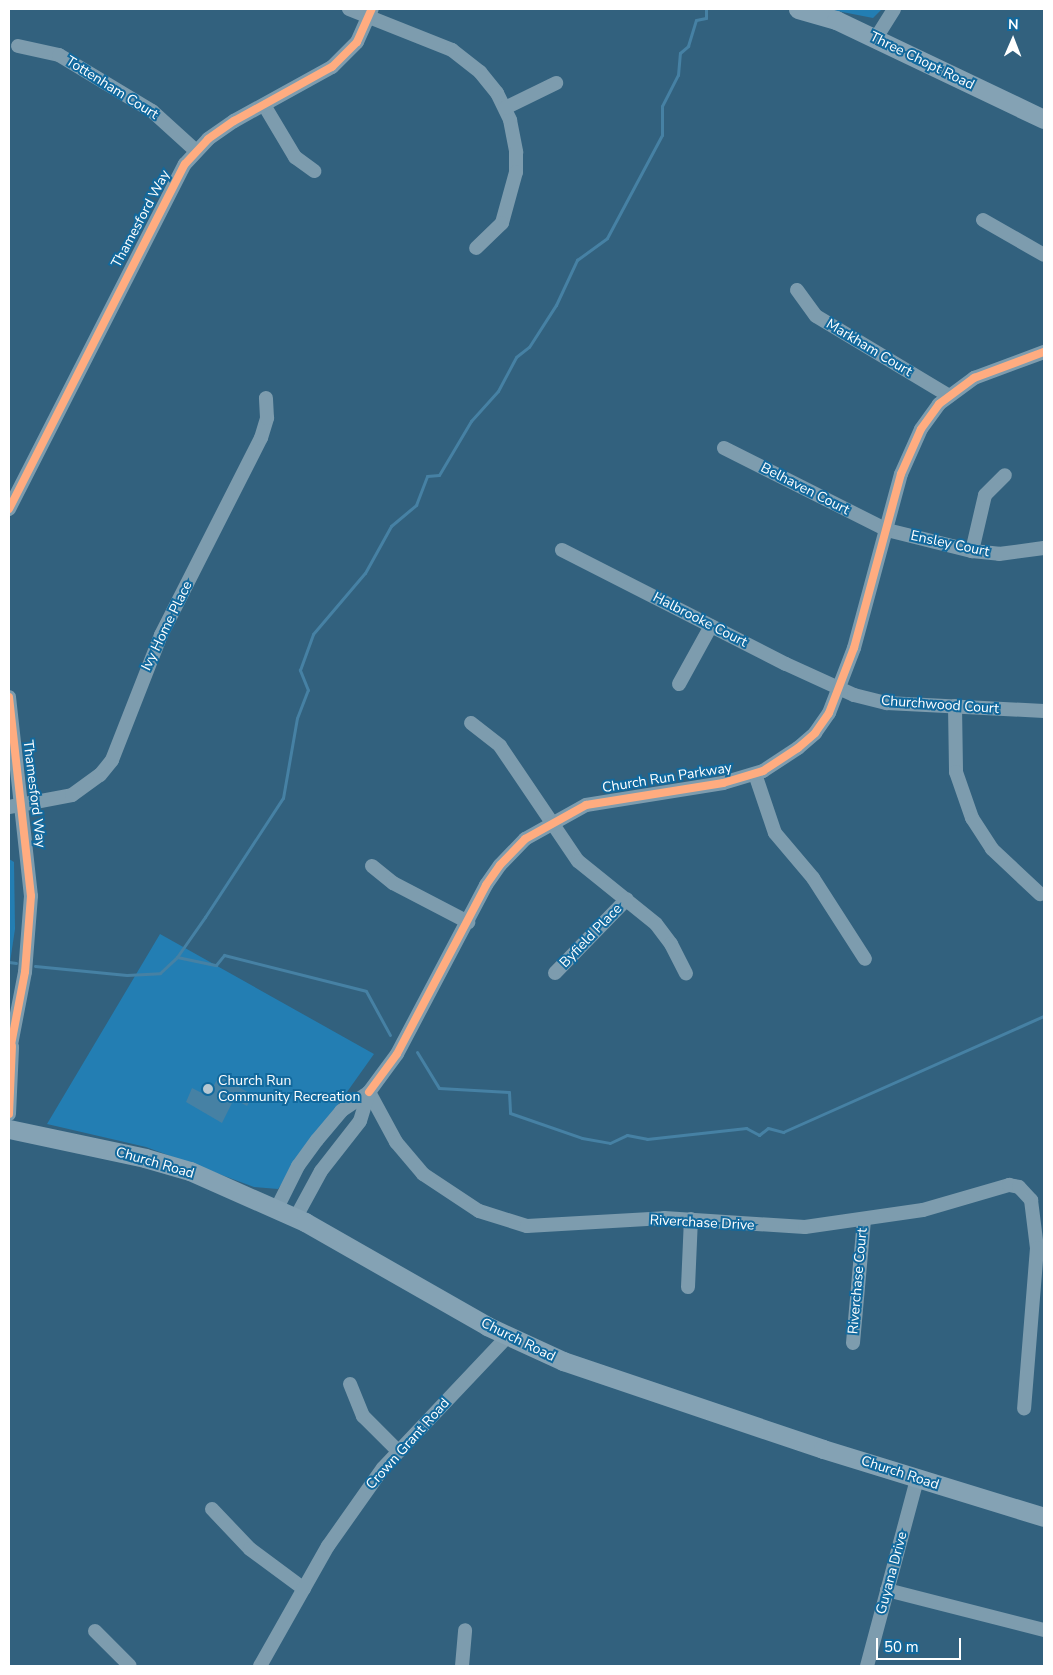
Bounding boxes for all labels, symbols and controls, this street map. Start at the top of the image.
north arrow [988,15,1038,65]
text: N [1008,15,1019,34]
street label: Three Chopt Road [867,28,977,94]
street label: Tottenham Court [63,53,161,123]
street label: Thamesford Way [108,167,174,271]
street label: Markham Court [823,316,915,380]
street label: Belhaven Court [758,459,852,519]
street label: Ensley Court [909,527,991,561]
street label: Ivy Home Place [138,578,196,674]
street label: Halbrooke Court [650,589,750,651]
street label: Churchwood Court [880,692,1000,718]
street label: Thamesford Way [19,739,49,849]
street label: Church Run Parkway [601,759,733,797]
street label: Byfield Place [556,901,626,971]
place label: Church Run Community Recreation [218,1073,360,1106]
marker: Church Run Community Recreation [202,1083,214,1095]
street label: Church Road [114,1144,196,1182]
street label: Riverchase Drive [649,1212,755,1234]
street label: Riverchase Court [845,1227,871,1335]
street label: Church Road [478,1315,558,1365]
street label: Crown Grant Road [363,1395,453,1493]
street label: Church Road [859,1453,941,1493]
street label: Guyana Drive [873,1530,911,1616]
scale bar [878,1628,963,1660]
text: 50 m [884,1637,919,1657]

